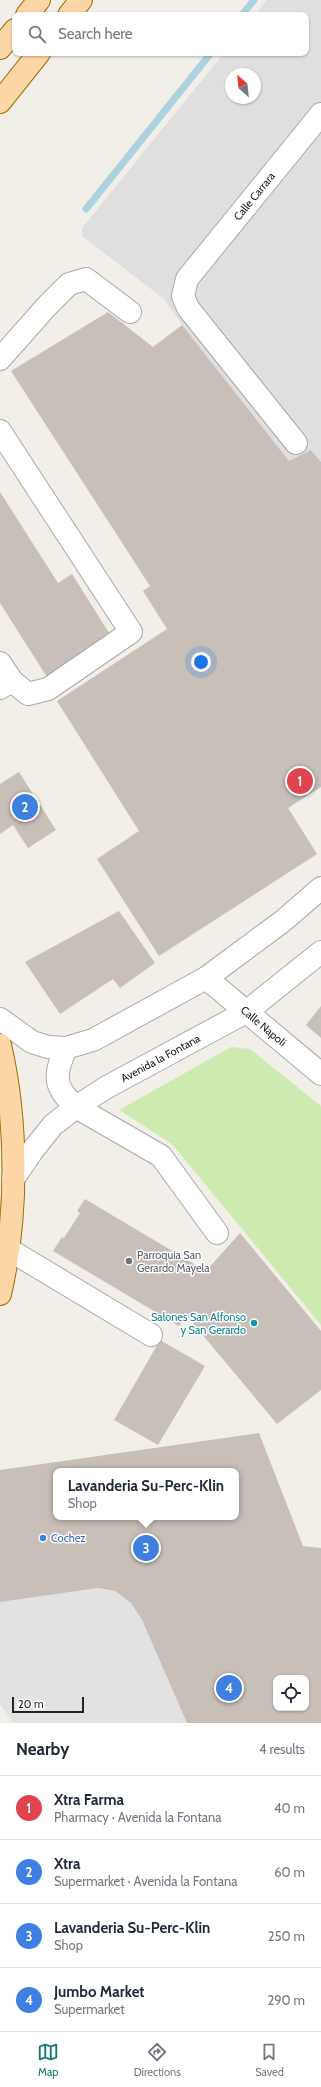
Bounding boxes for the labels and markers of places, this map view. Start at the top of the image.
pin: 1 [287,766,313,796]
pin: 2 [12,792,38,822]
place label: Parroquia San Gerardo Mayela [137,1248,210,1275]
marker: Parroquia San Gerardo Mayela [124,1256,134,1266]
place label: Salones San Alfonso y San Gerardo [151,1310,246,1337]
marker: Salones San Alfonso y San Gerardo [249,1318,259,1328]
place label: Cochez [51,1531,85,1545]
marker: Cochez [38,1533,48,1543]
pin: 3 [133,1533,159,1563]
pin: 4 [216,1673,242,1703]

